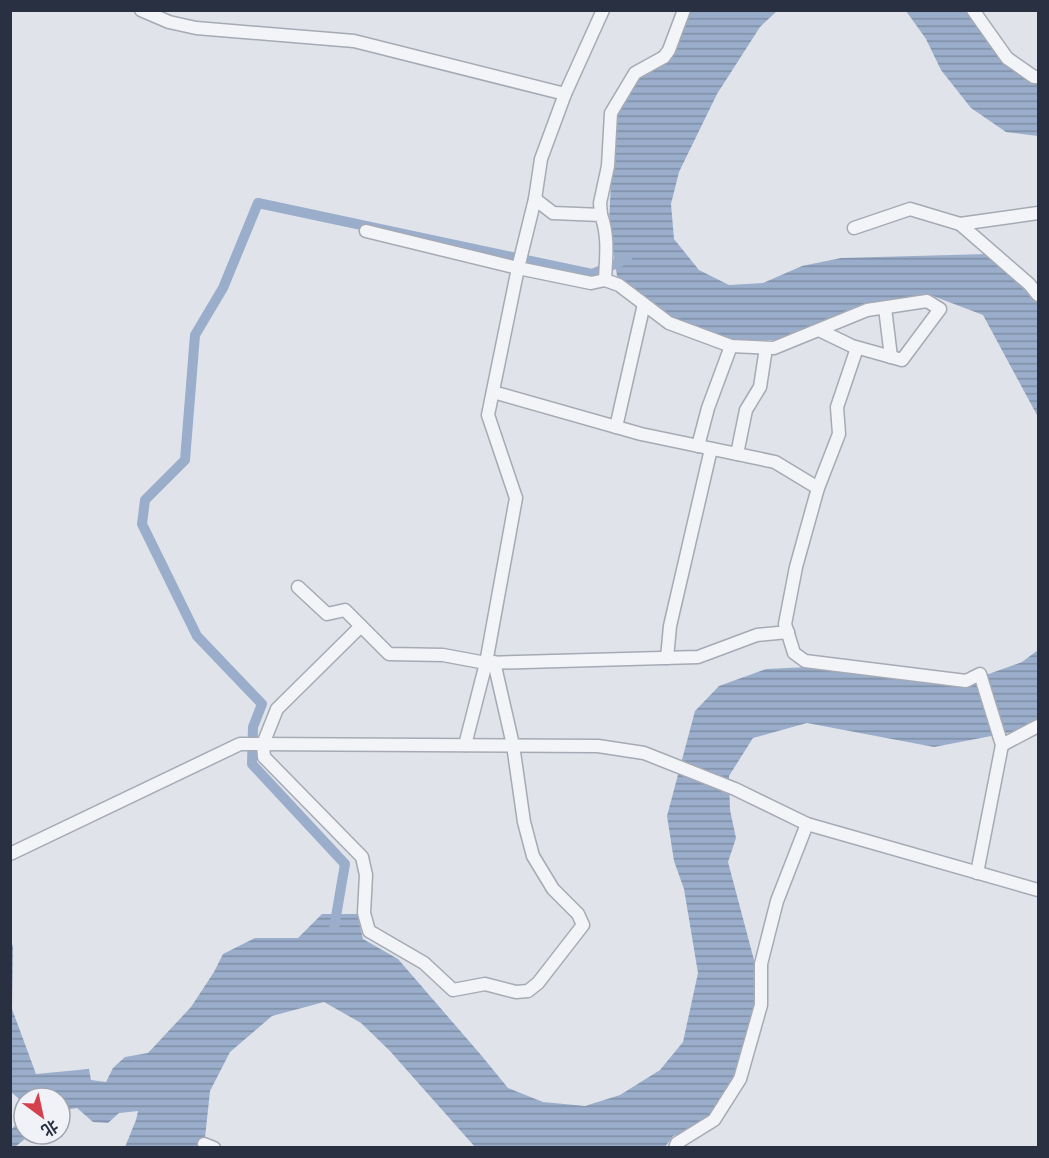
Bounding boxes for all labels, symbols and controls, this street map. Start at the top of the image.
north arrow [12,1086,72,1146]
text: 北 [38,1116,62,1141]

